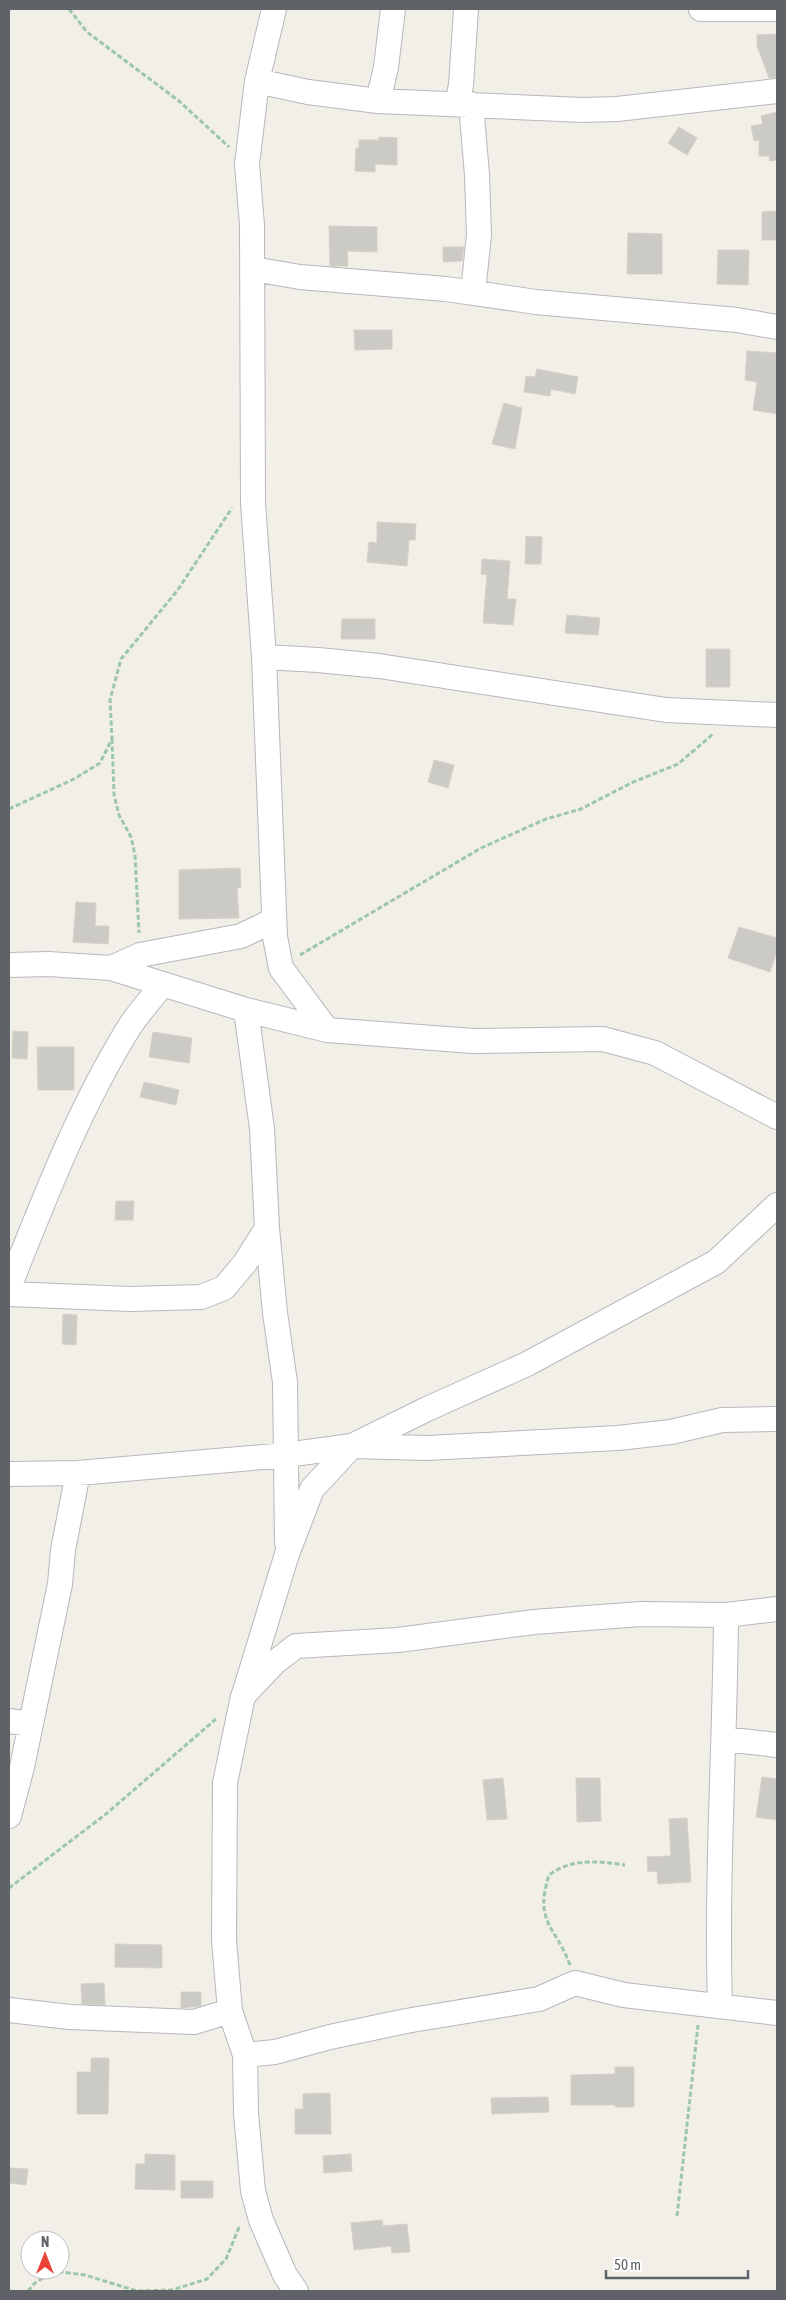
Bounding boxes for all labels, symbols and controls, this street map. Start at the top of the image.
north arrow [20,2230,70,2280]
text: N [41,2234,49,2250]
scale bar [606,2248,748,2280]
text: 50 m [614,2256,641,2273]

